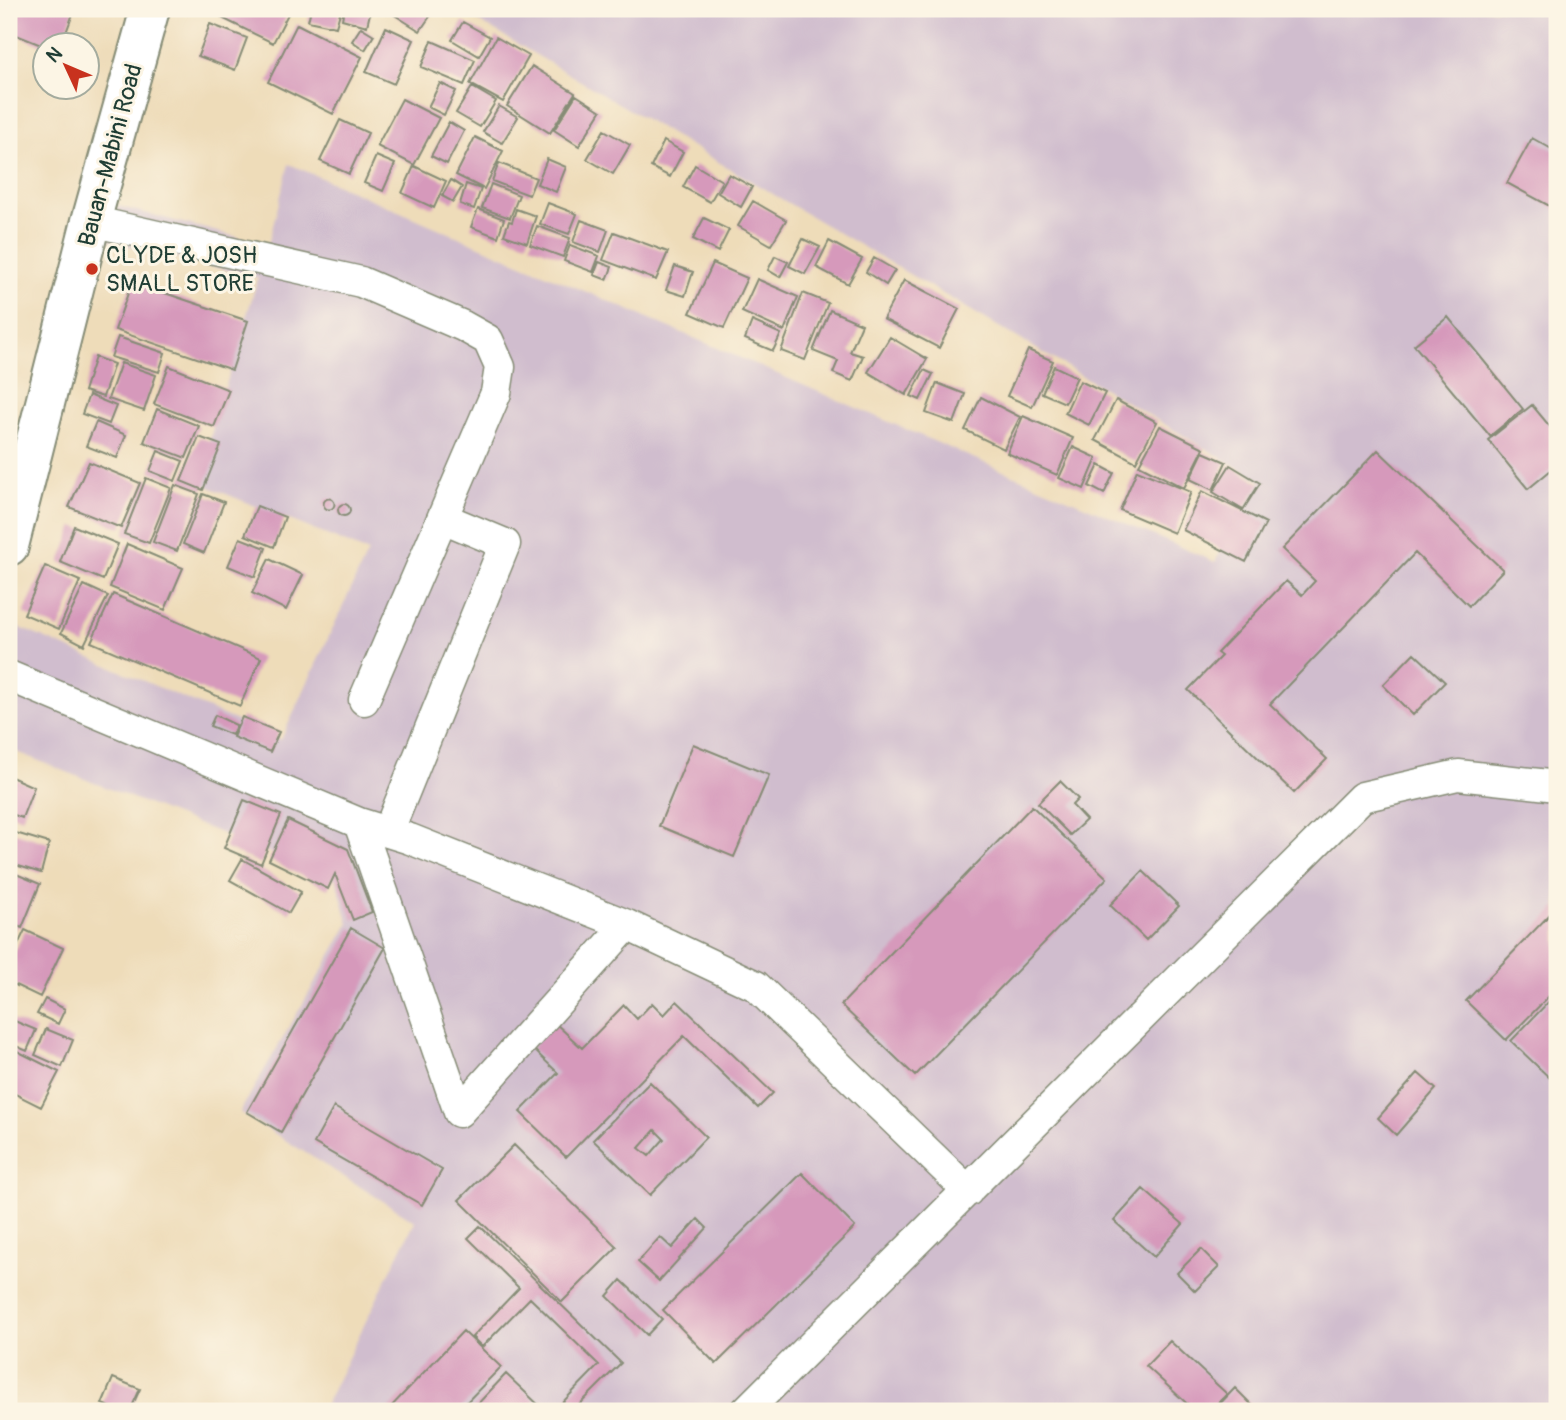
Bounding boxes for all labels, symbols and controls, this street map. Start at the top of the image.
north arrow [32,32,102,102]
text: N [41,42,68,68]
street label: Bauan-Mabini Road [72,61,149,249]
place label: CLYDE & JOSH SMALL STORE [106,241,257,298]
marker: CLYDE & JOSH SMALL STORE [84,261,100,277]

